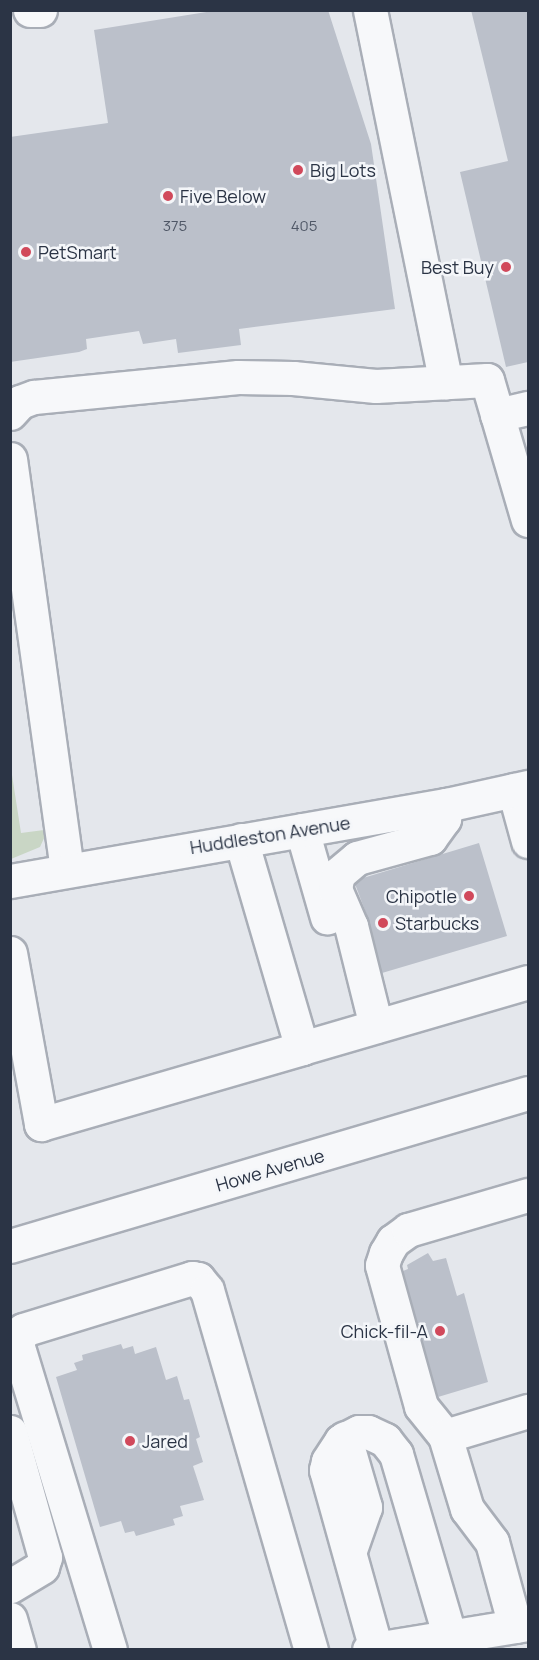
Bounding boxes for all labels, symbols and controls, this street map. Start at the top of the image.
place label: Big Lots [310,159,376,181]
marker: Big Lots [291,163,305,177]
place label: Five Below [180,185,266,207]
marker: Five Below [161,189,175,203]
house number: 375 [163,217,187,235]
house number: 405 [291,217,317,235]
place label: PetSmart [38,241,117,263]
marker: PetSmart [19,245,33,259]
place label: Best Buy [421,256,494,278]
marker: Best Buy [499,260,513,274]
street label: Huddleston Avenue [188,812,352,858]
place label: Chipotle [386,885,457,907]
marker: Chipotle [462,889,476,903]
place label: Starbucks [395,912,479,934]
marker: Starbucks [376,916,390,930]
street label: Howe Avenue [213,1144,327,1196]
place label: Chick-fil-A [341,1320,428,1342]
marker: Chick-fil-A [433,1324,447,1338]
place label: Jared [142,1430,188,1452]
marker: Jared [123,1434,137,1448]

